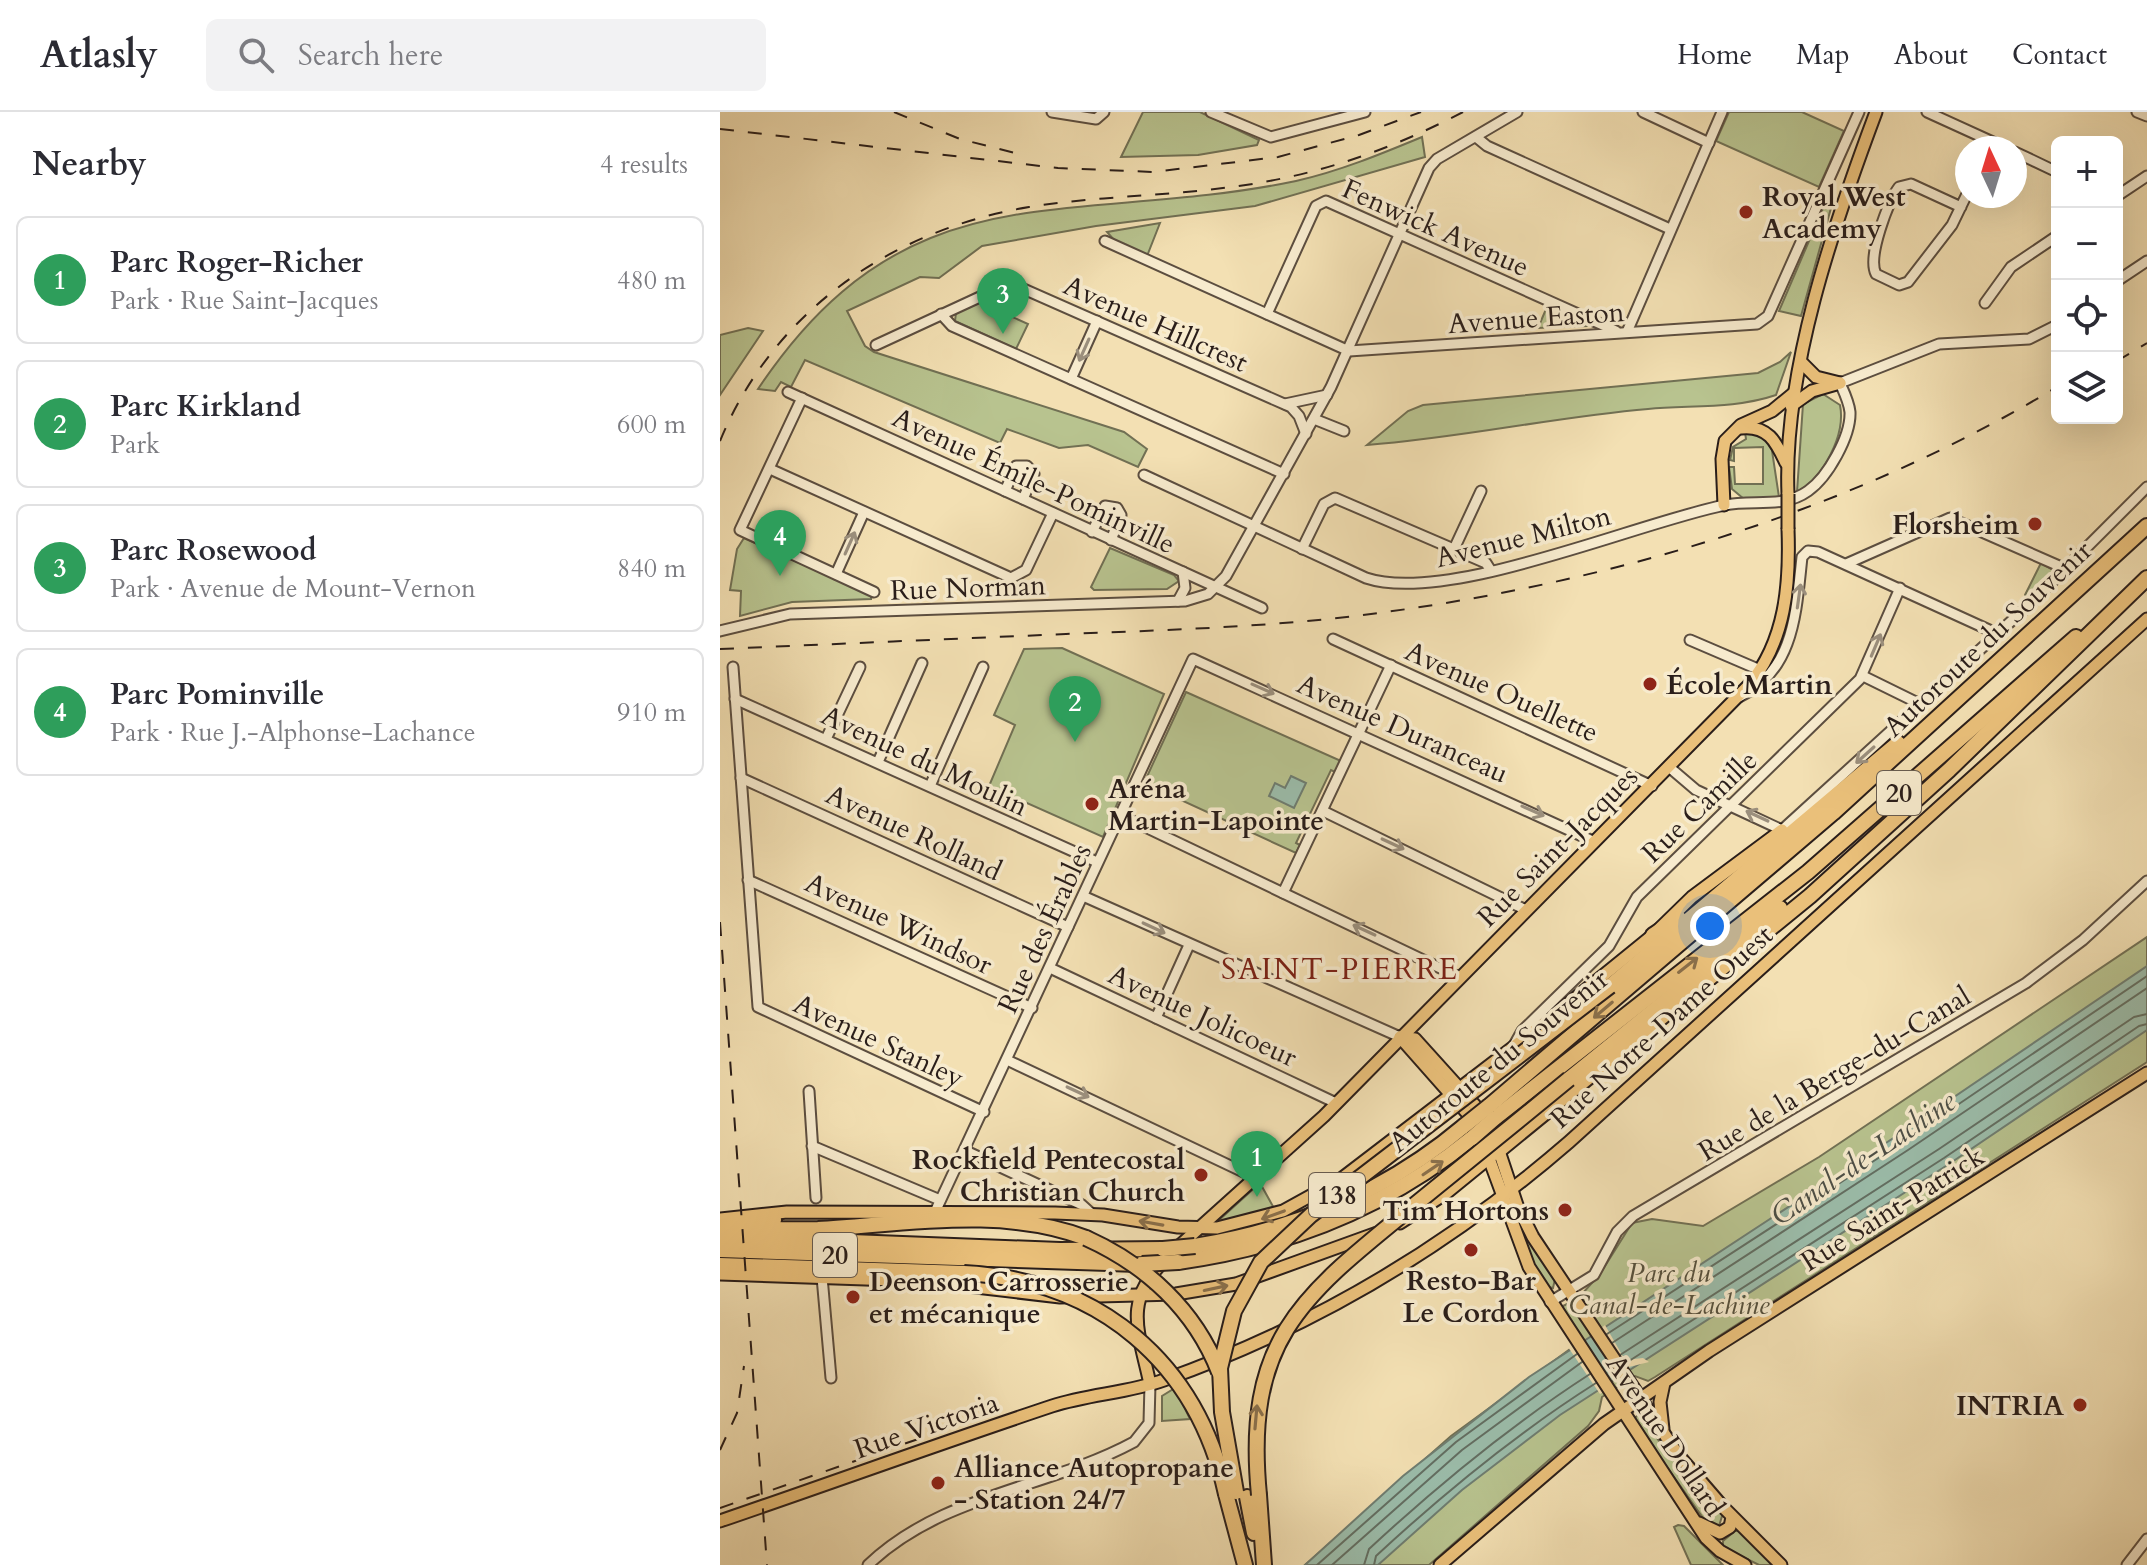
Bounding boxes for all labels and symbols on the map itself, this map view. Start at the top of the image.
north arrow [1955,136,2027,208]
street label: Fenwick Avenue [1336,170,1535,286]
place label: Royal West Academy [1762,178,1906,248]
marker: Royal West Academy [1737,203,1755,221]
street label: Avenue Hillcrest [1058,266,1254,382]
pin: 3 [977,268,1029,334]
street label: Avenue Easton [1446,293,1626,343]
one-way arrow [1076,338,1091,362]
street label: Avenue Émile-Pominville [886,399,1181,563]
street label: Avenue Milton [1432,497,1615,577]
place label: Florsheim [1892,506,2019,544]
pin: 4 [754,510,806,576]
marker: Florsheim [2026,515,2044,533]
one-way arrow [843,531,858,556]
street label: Autoroute du Souvenir [1875,531,2101,745]
street label: Rue Norman [889,566,1047,610]
one-way arrow [1792,584,1807,609]
street label: Avenue Ouellette [1399,632,1604,752]
one-way arrow [1869,633,1884,658]
street label: Avenue Duranceau [1291,665,1514,793]
place label: École Martin [1666,666,1832,704]
marker: École Martin [1641,675,1659,693]
pin: 2 [1049,676,1101,742]
one-way arrow [1251,682,1275,697]
street label: Avenue du Moulin [815,696,1034,825]
street label: Rue Camille [1634,742,1766,871]
one-way arrow [1855,746,1875,764]
street label: Rue Saint-Jacques [1469,758,1646,935]
place label: Aréna Martin-Lapointe [1108,770,1324,840]
road number: 20 [1877,771,1921,815]
street label: Avenue Rolland [819,776,1008,890]
marker: Aréna Martin-Lapointe [1083,795,1101,813]
one-way arrow [1521,804,1545,819]
one-way arrow [1745,808,1770,823]
street label: Rue des Érables [989,837,1101,1020]
one-way arrow [1381,837,1405,852]
street label: Avenue Windsor [799,864,999,984]
your location [1690,906,1730,946]
street label: Rue Notre-Dame Ouest [1542,916,1781,1137]
one-way arrow [1141,921,1165,936]
one-way arrow [1352,922,1376,937]
district label: SAINT-PIERRE [1221,949,1459,990]
street label: Avenue Jolicoeur [1102,956,1304,1077]
one-way arrow [1677,956,1698,973]
street label: Autoroute du Souvenir [1381,960,1617,1161]
street label: Rue de la Berge-du-Canal [1691,977,1978,1170]
street label: Avenue Stanley [787,985,970,1097]
one-way arrow [1593,1000,1614,1018]
water label: Canal-de-Lachine [1763,1081,1964,1236]
one-way arrow [1066,1086,1090,1101]
pin: 1 [1231,1131,1283,1197]
street label: Rue Saint-Patrick [1794,1137,1991,1280]
place label: Rockfield Pentecostal Christian Church [912,1141,1186,1211]
one-way arrow [1421,1159,1443,1176]
marker: Rockfield Pentecostal Christian Church [1192,1166,1210,1184]
road number: 138 [1309,1173,1365,1217]
place label: Tim Hortons [1382,1192,1549,1230]
marker: Tim Hortons [1556,1201,1574,1219]
one-way arrow [1261,1208,1286,1223]
one-way arrow [1139,1215,1164,1230]
road number: 20 [813,1233,857,1277]
marker: Resto-Bar Le Cordon [1462,1241,1480,1259]
park label: Parc du Canal-de-Lachine [1569,1254,1770,1324]
place label: Resto-Bar Le Cordon [1403,1262,1539,1332]
place label: Deenson Carrosserie et mécanique [869,1263,1129,1333]
one-way arrow [1203,1280,1228,1295]
marker: Deenson Carrosserie et mécanique [844,1288,862,1306]
street label: Avenue Dollard [1597,1347,1733,1524]
street label: Rue Victoria [849,1383,1004,1468]
place label: INTRIA [1956,1387,2064,1425]
marker: INTRIA [2071,1396,2089,1414]
one-way arrow [1249,1404,1264,1431]
place label: Alliance Autopropane - Station 24/7 [954,1449,1234,1519]
marker: Alliance Autopropane - Station 24/7 [929,1474,947,1492]

